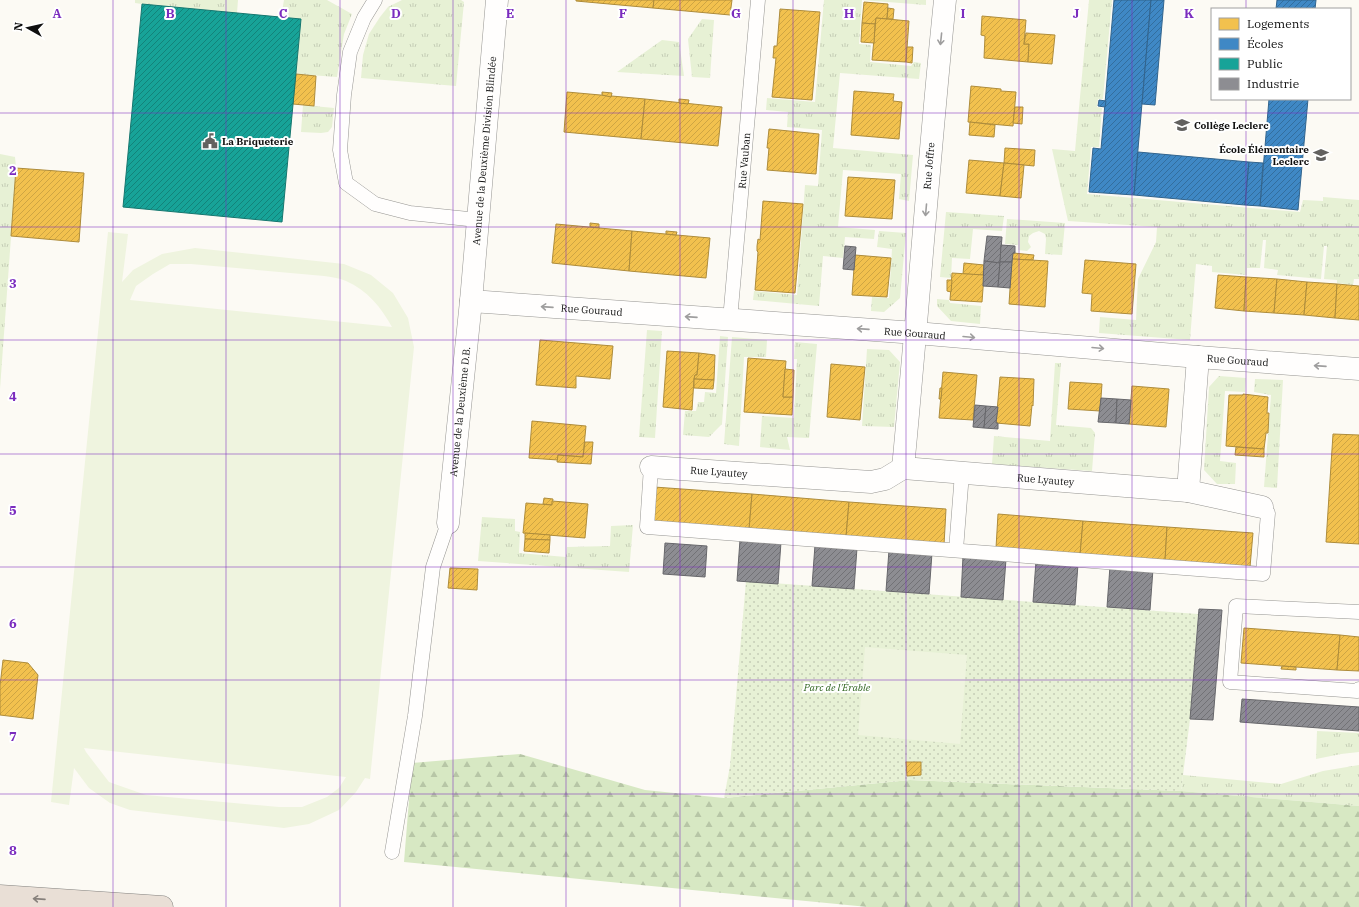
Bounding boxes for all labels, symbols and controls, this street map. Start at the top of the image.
text: A [52,5,62,22]
text: B [165,5,175,22]
text: C [279,5,288,22]
text: D [391,5,401,22]
text: E [506,5,514,22]
text: F [619,5,627,22]
text: G [731,5,741,22]
text: H [844,5,855,22]
text: I [961,5,966,22]
text: J [1073,5,1080,22]
text: K [1184,5,1194,22]
north arrow [8,8,48,48]
legend [1211,8,1351,100]
text: Logements [1247,16,1310,31]
text: N [11,21,26,32]
one-way arrow [937,32,944,45]
text: Écoles [1247,36,1283,51]
street label: Avenue de la Deuxième Division Blindée [469,56,499,246]
text: Public [1247,56,1283,71]
text: Industrie [1247,76,1299,91]
school or university icon: Collège Leclerc [1173,116,1191,134]
place label: Collège Leclerc [1194,119,1269,132]
street label: Rue Vauban [735,131,753,189]
public building icon: La Briqueterie [201,132,219,150]
place label: La Briqueterie [222,135,294,148]
street label: Rue Joffre [920,142,938,190]
place label: École Élémentaire Leclerc [1219,143,1310,168]
school or university icon: École Élémentaire Leclerc [1312,146,1330,164]
text: 2 [9,162,17,179]
one-way arrow [922,203,929,216]
text: 3 [9,275,17,292]
street label: Rue Gouraud [560,301,623,318]
one-way arrow [541,303,554,310]
one-way arrow [685,314,698,321]
street label: Rue Gouraud [884,324,946,342]
one-way arrow [857,326,870,333]
one-way arrow [962,334,975,341]
one-way arrow [1091,345,1104,352]
street label: Avenue de la Deuxième D.B. [446,346,473,477]
street label: Rue Gouraud [1206,351,1269,369]
one-way arrow [1314,362,1327,369]
text: 4 [9,388,17,405]
street label: Rue Lyautey [690,463,748,480]
street label: Rue Lyautey [1017,471,1075,488]
text: 5 [9,502,17,519]
text: 6 [9,615,17,632]
park label: Parc de l'Érable [803,681,871,694]
text: 7 [9,728,17,745]
text: 8 [9,842,17,859]
one-way arrow [33,895,46,902]

